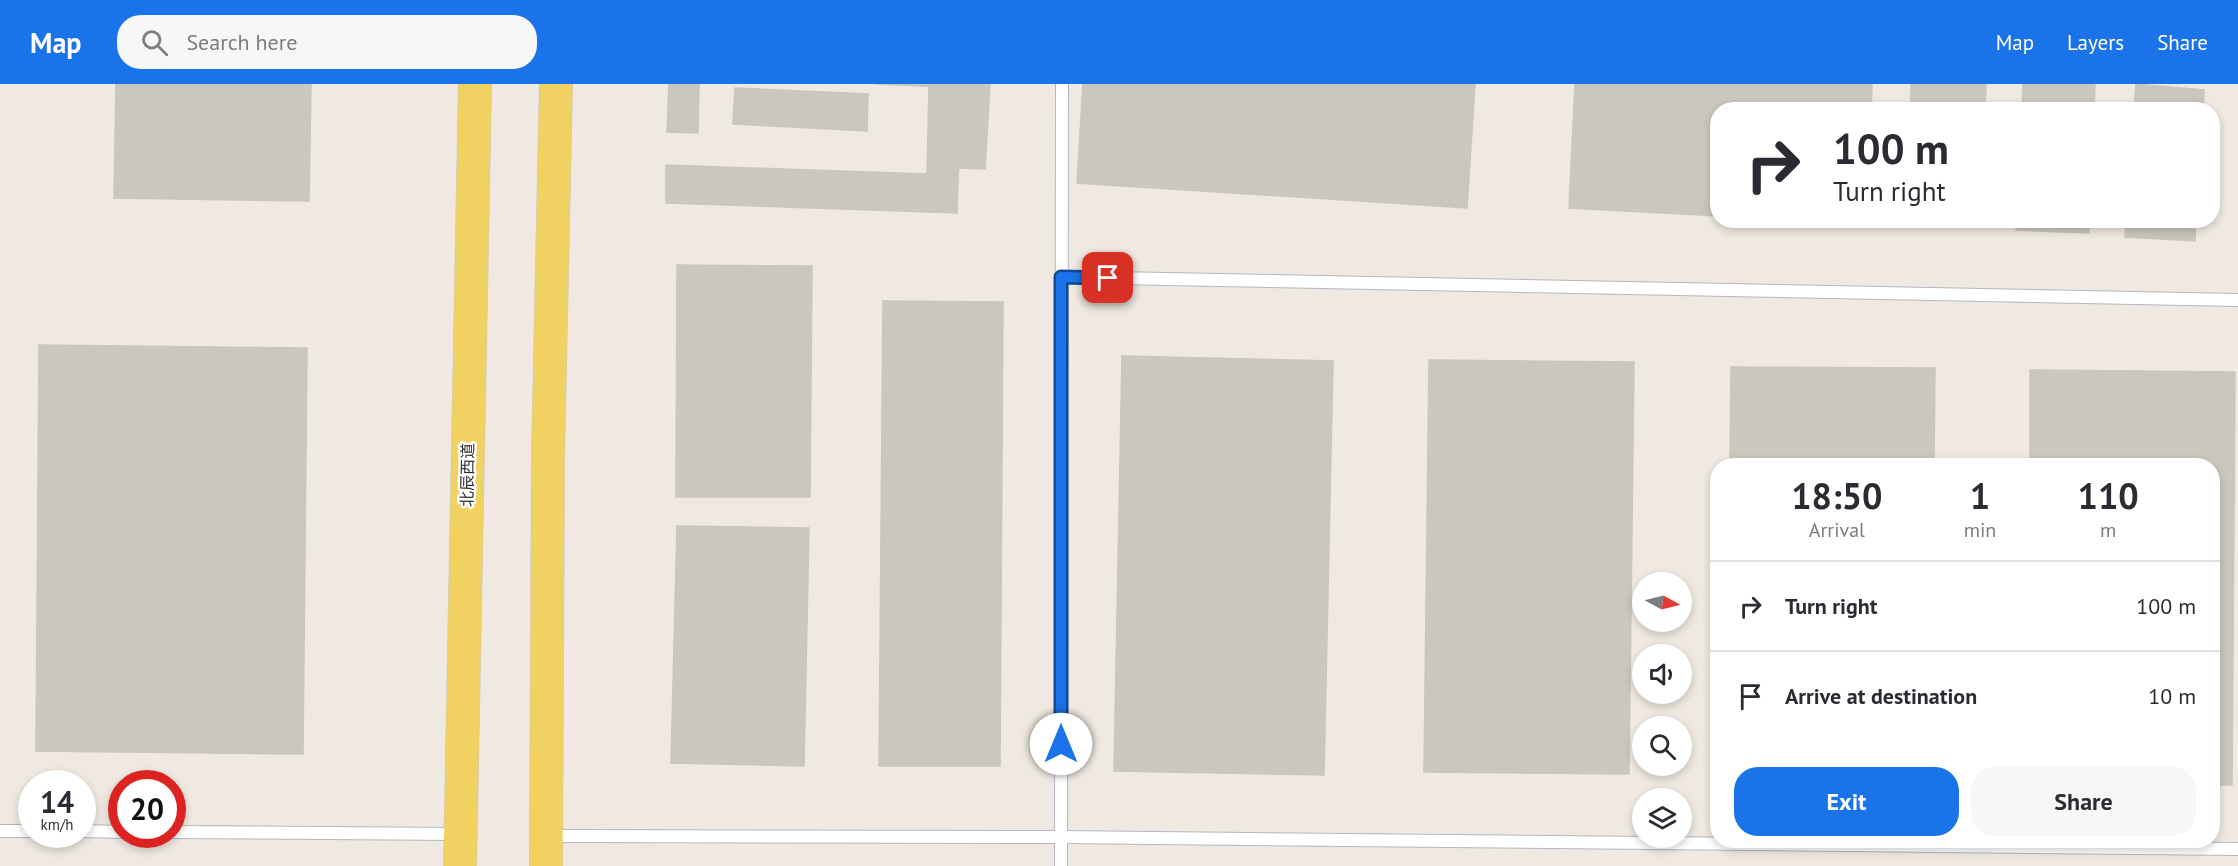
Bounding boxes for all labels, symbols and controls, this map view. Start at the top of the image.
search box [117,15,537,69]
text: Map [30,24,81,61]
icon: search [138,26,171,59]
text: Search here [186,28,297,56]
text: Map [1996,29,2034,56]
text: Layers [2067,29,2124,56]
text: Share [2157,29,2208,56]
text: 100 m [1833,121,1949,176]
icon: right [1734,126,1812,204]
text: Turn right [1833,174,1946,208]
pin [1082,252,1133,303]
icon: arrive [1091,261,1124,294]
street label: 北辰西道 [456,443,478,507]
text: 18:50 [1791,472,1883,519]
text: 1 [1970,472,1990,519]
text: 110 [2078,472,2139,519]
text: Arrival [1809,517,1865,543]
text: min [1964,517,1996,543]
text: m [2100,517,2116,543]
north arrow [1632,572,1692,632]
map controls [1632,572,1692,848]
icon: right [1734,590,1767,623]
text: Turn right [1785,592,1877,620]
text: 100 m [2136,592,2196,620]
button: sound [1632,644,1692,704]
icon: arrive [1734,680,1767,713]
text: Arrive at destination [1785,682,1977,710]
text: 10 m [2148,682,2196,710]
position arrow [1029,712,1093,776]
button: search [1632,716,1692,776]
button: Exit [1734,767,1959,836]
button: Share [1971,767,2196,836]
speed limit sign: 20 [108,770,186,848]
text: 14 [40,782,74,821]
button: layers [1632,788,1692,848]
text: km/h [41,815,73,834]

